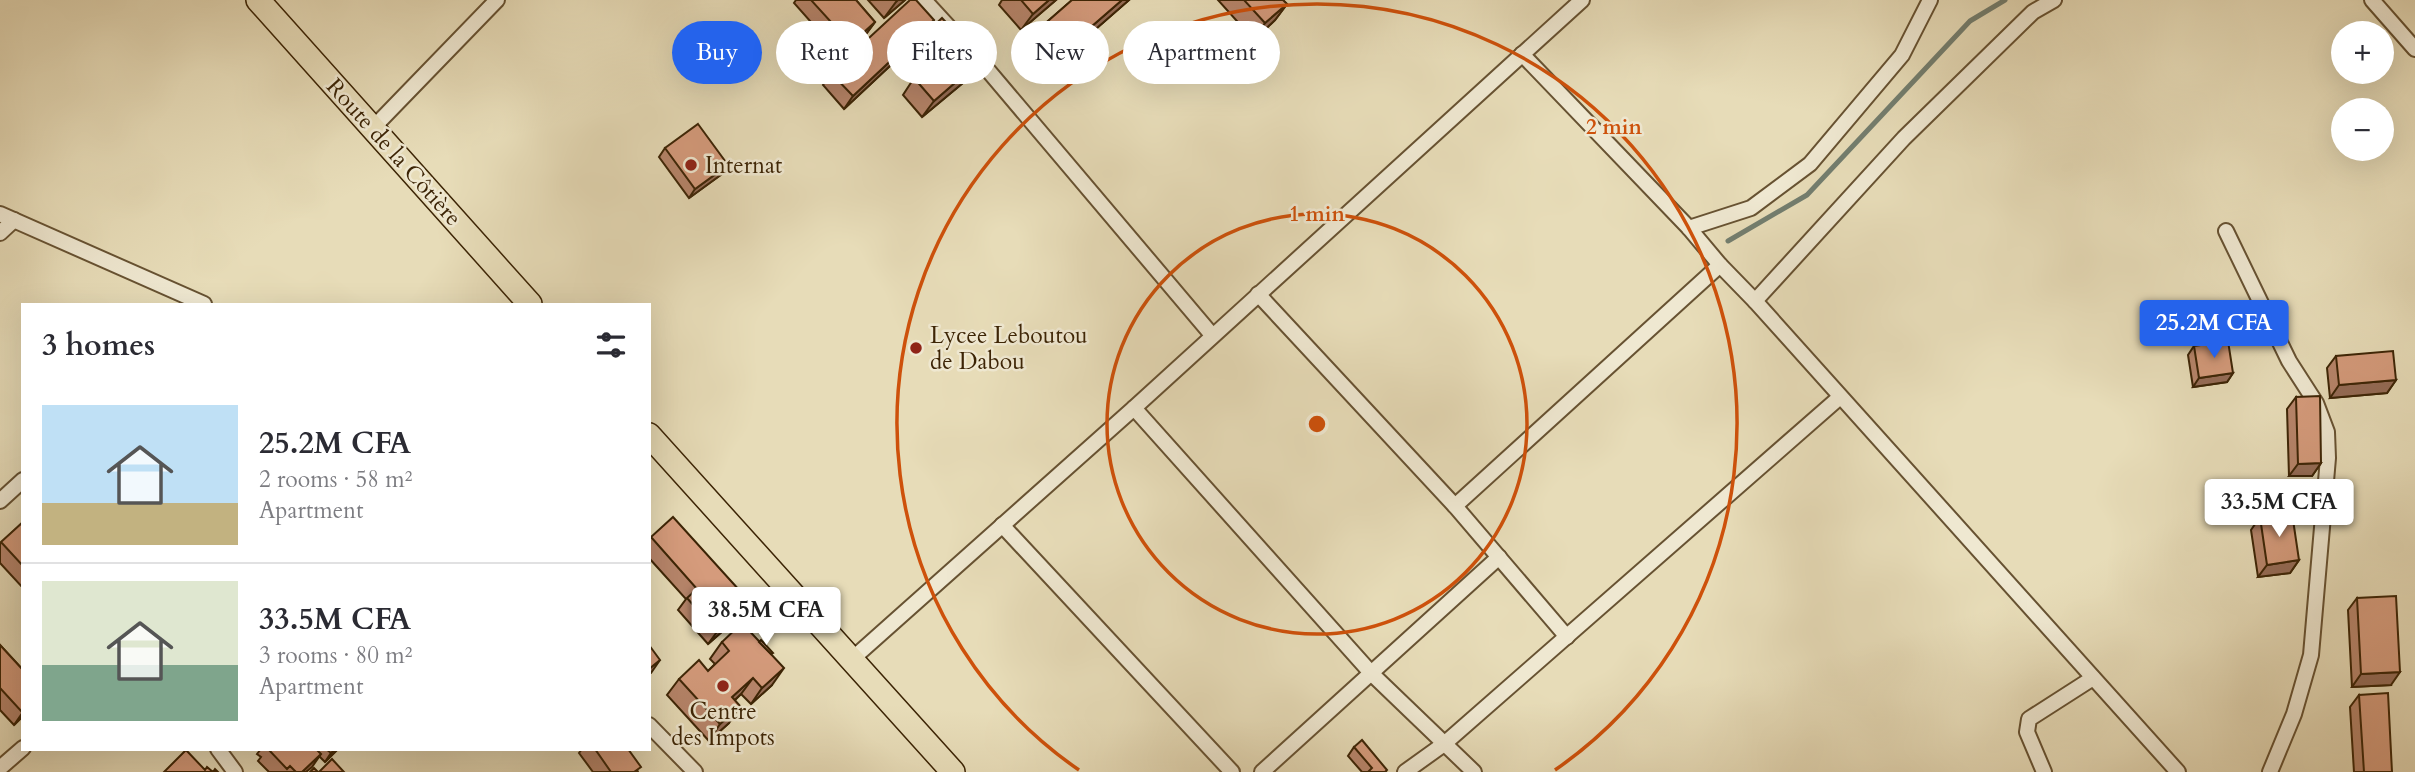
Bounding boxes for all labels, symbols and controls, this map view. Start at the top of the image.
chip: Buy [672,21,762,84]
chip: Rent [776,21,873,84]
chip: Filters [887,21,997,84]
chip: New [1011,21,1109,84]
chip: Apartment [1123,21,1280,84]
map controls [2331,21,2394,161]
button: + [2331,21,2394,84]
street label: Route de la Côtière [319,71,469,233]
button: − [2331,98,2394,161]
text: 2 min [1586,113,1642,142]
place label: Internat [705,150,782,181]
marker: Internat [683,157,699,173]
text: 1 min [1289,200,1345,229]
pin: 25.2M CFA [2134,300,2294,360]
text: 25.2M CFA [2156,307,2272,338]
place label: Lycee Leboutou de Dabou [930,320,1088,377]
text: 3 homes [42,325,155,366]
icon: filters [592,326,630,364]
marker: Lycee Leboutou de Dabou [908,340,924,356]
centre of rings [1305,412,1329,436]
text: 25.2M CFA [259,423,411,464]
icon: home [98,433,182,517]
text: 2 rooms · 58 m² [259,464,412,495]
pin: 33.5M CFA [2199,480,2359,539]
text: 33.5M CFA [2221,486,2337,517]
text: Apartment [259,495,363,526]
pin: 38.5M CFA [686,588,846,647]
text: 38.5M CFA [708,594,824,625]
text: 33.5M CFA [259,599,411,640]
icon: home [98,609,182,693]
text: 3 rooms · 80 m² [259,640,412,671]
text: Apartment [259,671,363,702]
marker: Centre des Impots [715,678,731,694]
place label: Centre des Impots [671,696,775,753]

